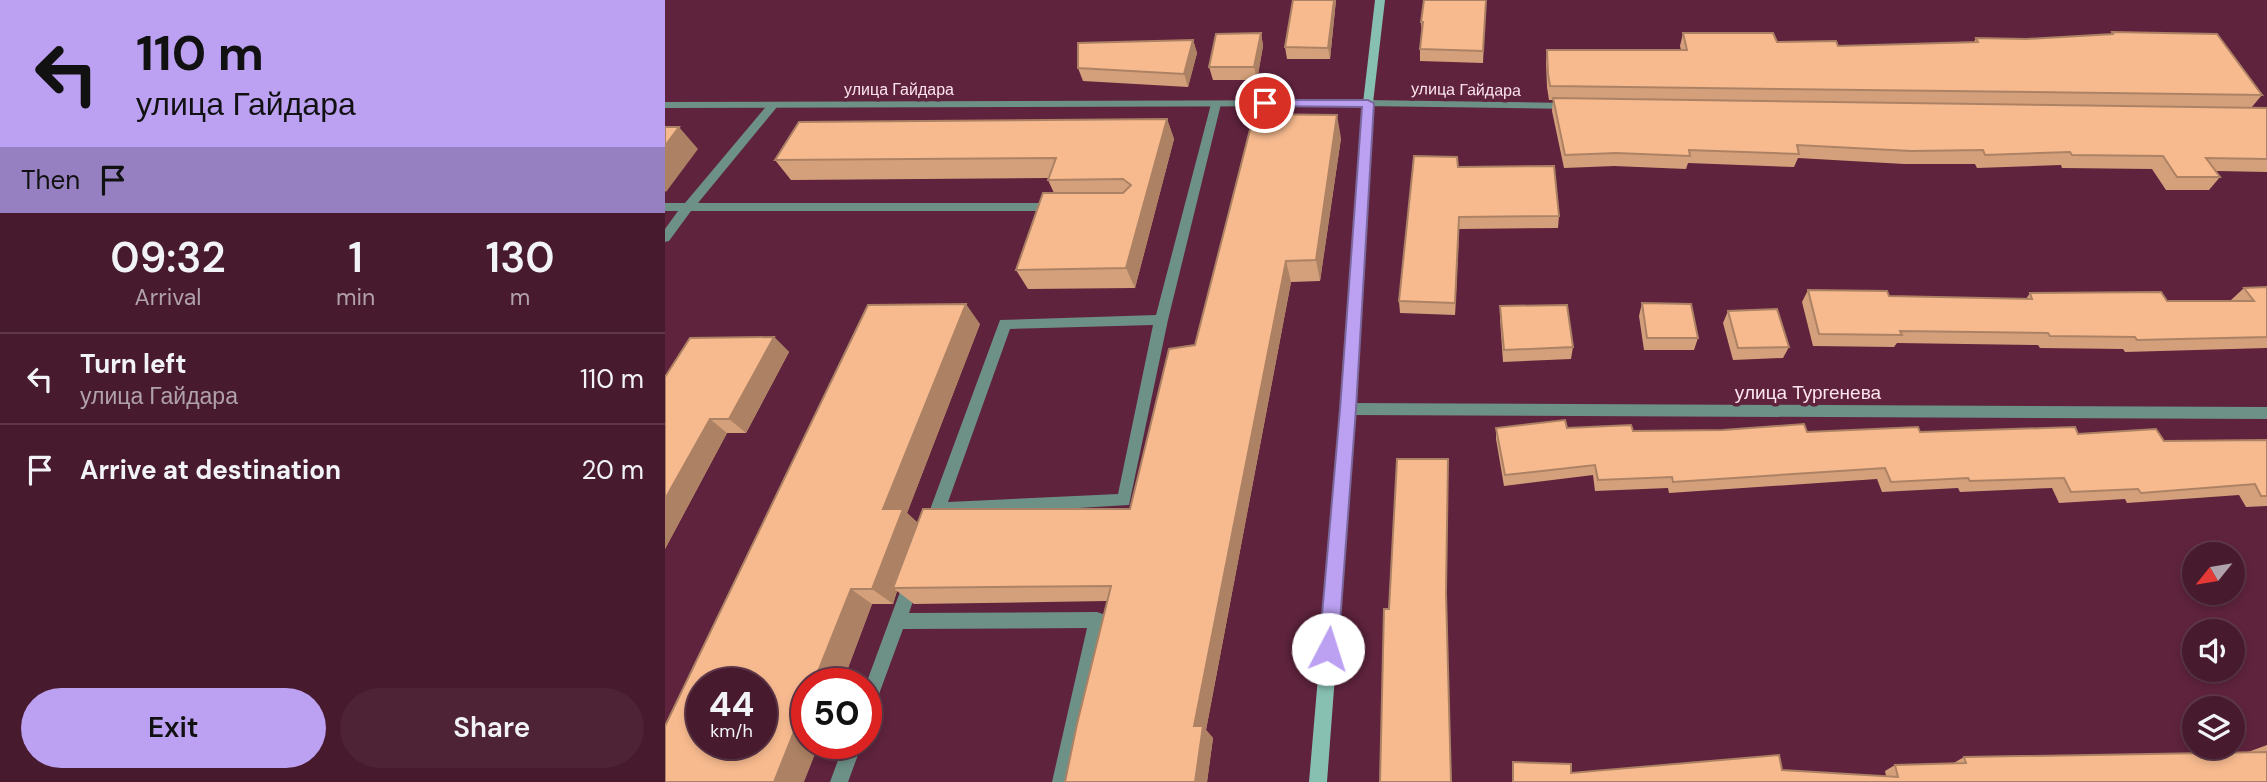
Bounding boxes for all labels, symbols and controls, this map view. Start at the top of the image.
text: 110 m [136,21,264,85]
icon: left [21,28,112,119]
pin [1235,73,1295,133]
street label: улица Гайдара [1411,78,1521,101]
street label: улица Гайдара [844,79,954,100]
text: улица Гайдара [136,83,356,125]
icon: arrive [1246,84,1284,122]
icon: arrive [94,161,132,199]
text: Then [21,163,80,197]
text: 09:32 [110,230,226,285]
text: 1 [348,230,363,285]
text: 130 [486,230,555,285]
text: Arrival [135,282,202,312]
text: min [336,282,375,312]
text: m [510,282,530,312]
text: Turn left [80,347,187,381]
icon: left [21,360,59,398]
text: 110 m [580,362,644,396]
street label: улица Тургенева [1735,380,1882,405]
text: улица Гайдара [80,381,238,411]
icon: arrive [21,451,59,489]
text: Arrive at destination [80,453,341,487]
text: 20 m [581,453,644,487]
north arrow [2182,542,2245,606]
map controls [2182,542,2245,759]
position arrow [1291,612,1365,686]
button: sound [2182,619,2245,682]
speed limit sign: 50 [791,668,882,759]
text: 44 [709,681,754,727]
button: Exit [21,688,326,768]
button: Share [340,688,644,768]
button: layers [2182,696,2245,759]
text: km/h [710,719,753,743]

